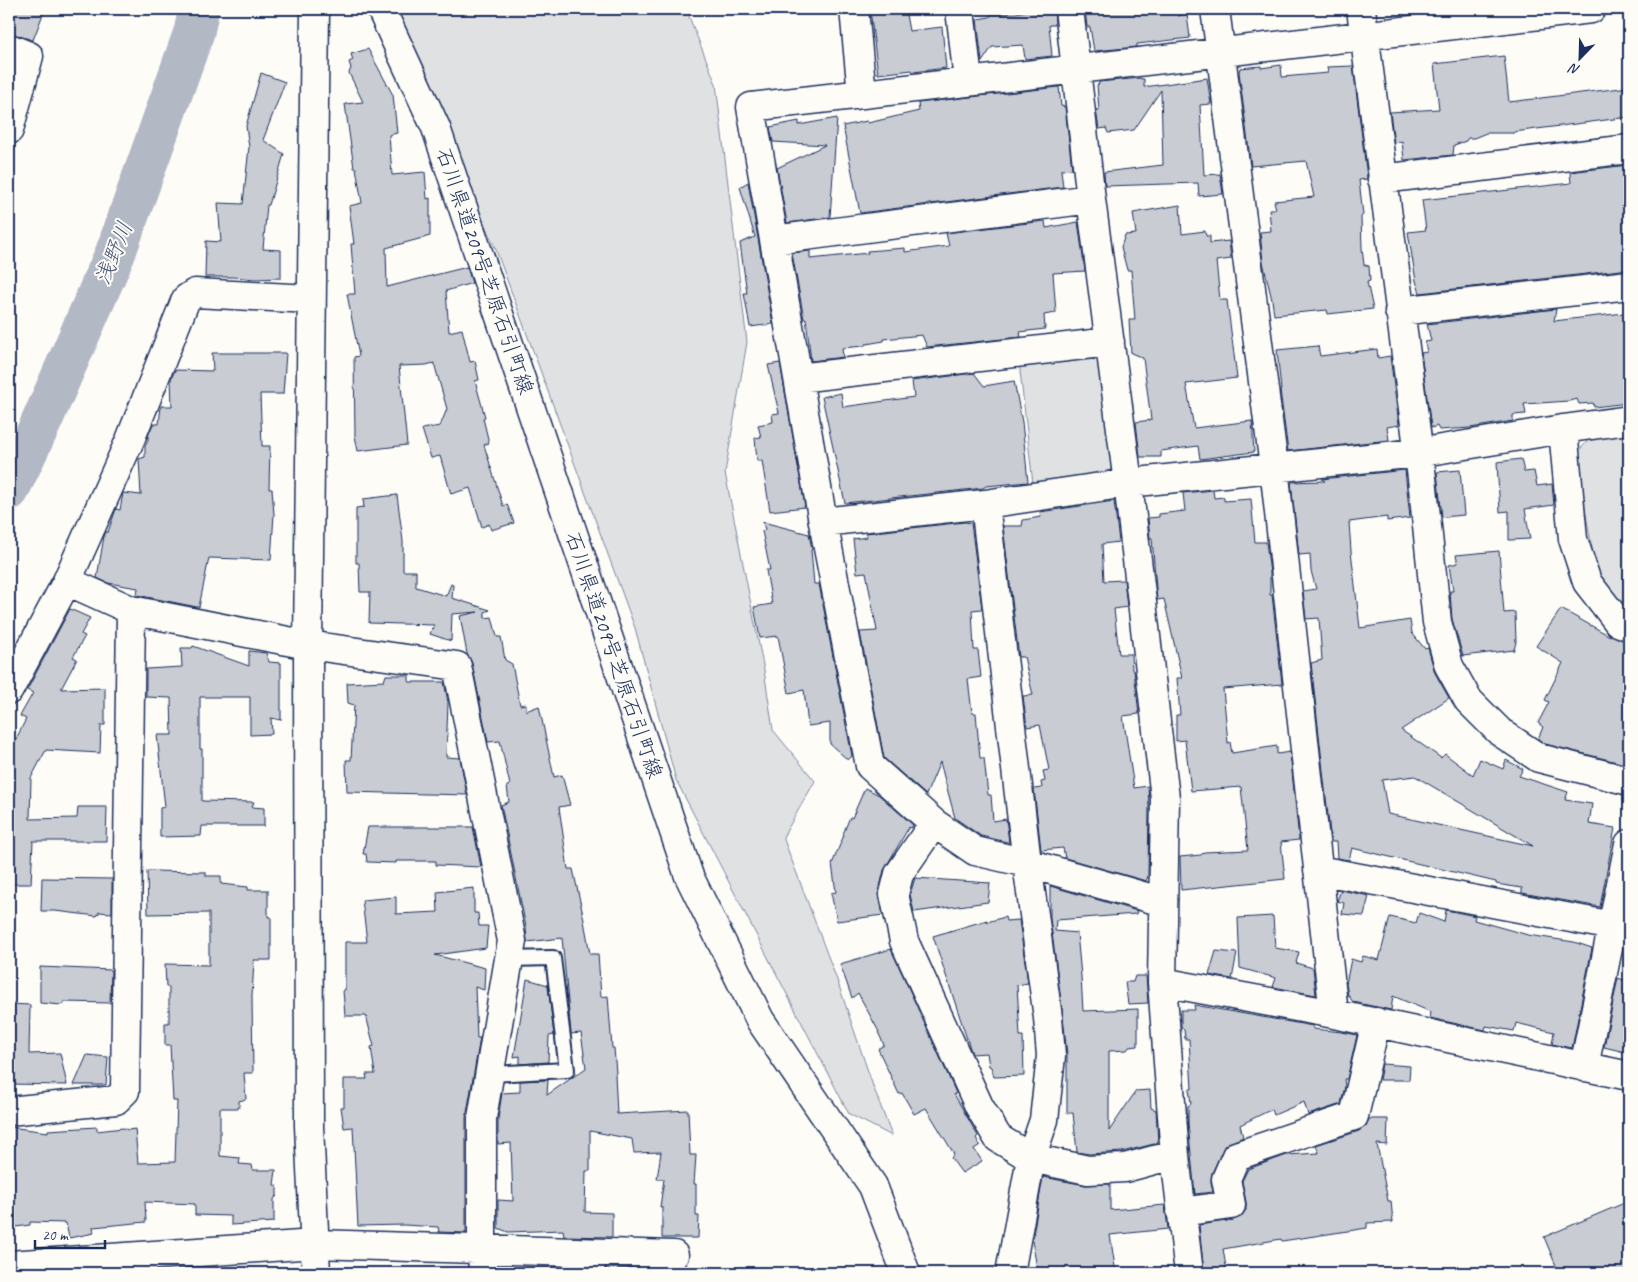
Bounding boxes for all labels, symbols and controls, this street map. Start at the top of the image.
north arrow [1556,32,1606,82]
text: N [1566,59,1582,79]
street label: 石川県道209号芝原石引町線 [430,144,540,398]
water label: 浅野川 [89,218,139,289]
street label: 石川県道209号芝原石引町線 [559,528,669,782]
scale bar [35,1217,105,1249]
text: 20 m [42,1226,69,1245]

